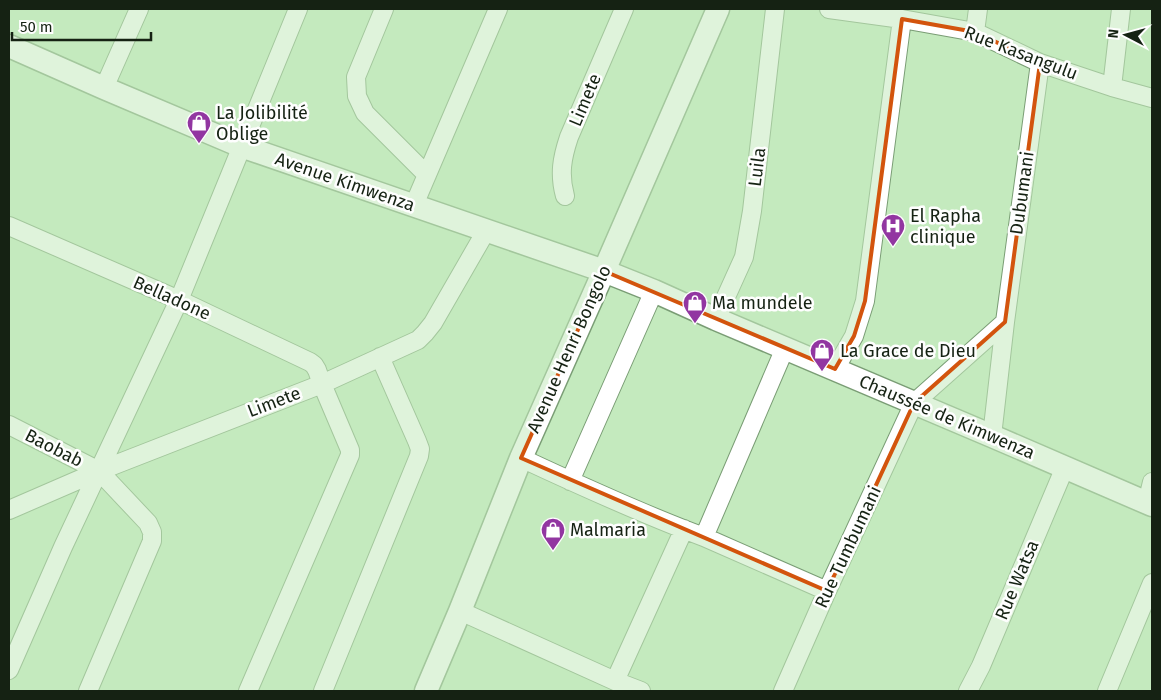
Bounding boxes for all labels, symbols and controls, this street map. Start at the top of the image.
scale bar [12,10,151,42]
north arrow [1101,10,1151,60]
text: 50 m [20,18,53,36]
street label: Rue Kasangulu [961,21,1081,85]
text: N [1105,28,1123,39]
street label: Limete [564,70,606,130]
place label: La Jolibilité Oblige [216,102,308,145]
shop icon: La Jolibilité Oblige [186,110,212,144]
street label: Luila [744,146,770,188]
street label: Avenue Kimwenza [272,148,418,216]
street label: Dubumani [1005,150,1039,236]
place label: El Rapha clinique [910,205,981,248]
hospital icon: El Rapha clinique [880,213,906,247]
street label: Avenue Henri Bongolo [522,262,616,436]
street label: Belladone [130,271,214,325]
shop icon: Ma mundele [682,290,708,324]
place label: Ma mundele [712,292,813,314]
shop icon: La Grace de Dieu [809,338,835,372]
place label: La Grace de Dieu [840,340,976,362]
street label: Chaussée de Kimwenza [856,370,1038,464]
street label: Limete [244,382,304,422]
street label: Baobab [21,424,87,472]
street label: Rue Tumbumani [810,482,886,612]
shop icon: Malmaria [540,517,566,551]
place label: Malmaria [570,519,646,541]
street label: Rue Watsa [990,537,1044,623]

